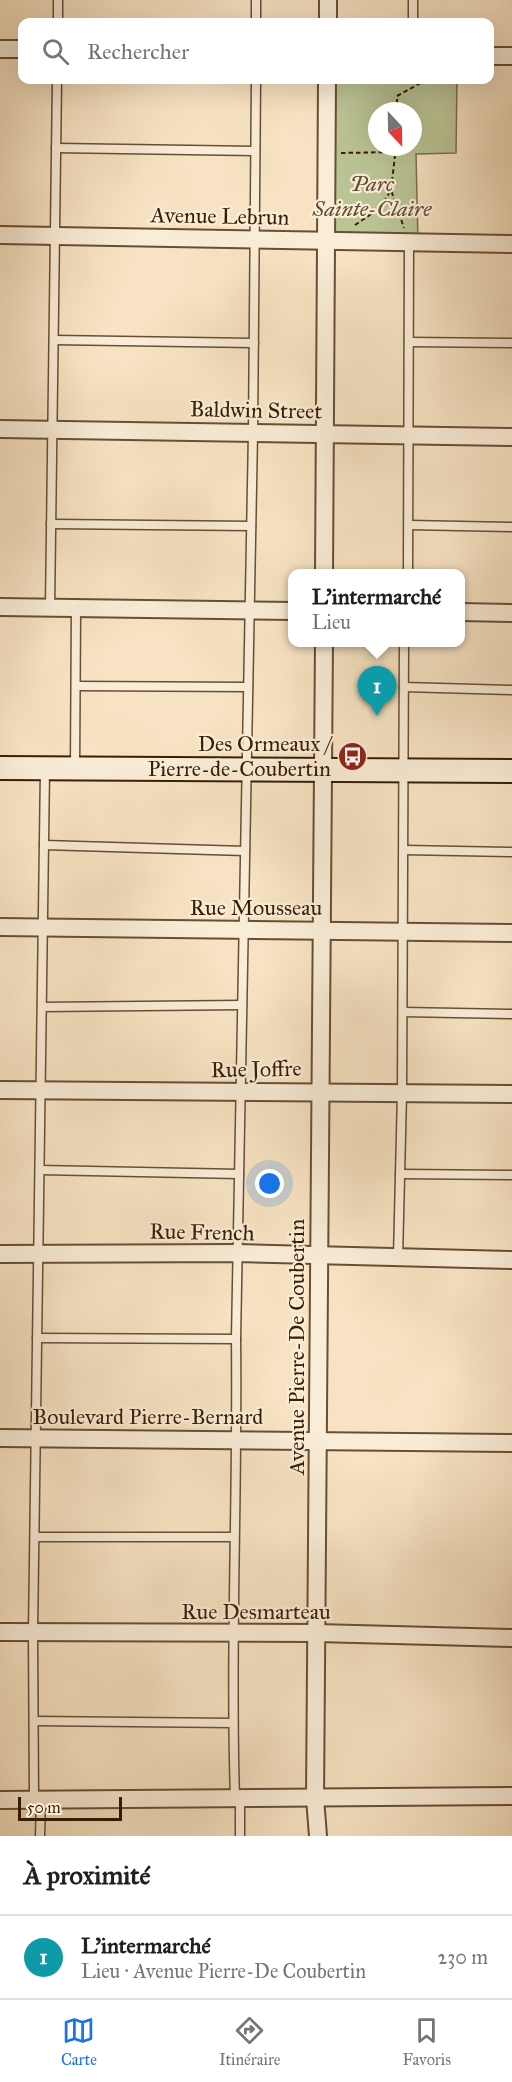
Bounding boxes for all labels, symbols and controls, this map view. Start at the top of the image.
search box [18,18,494,84]
icon: search [39,35,72,68]
text: Rechercher [87,38,189,65]
north arrow [368,102,422,156]
park label: Parc Sainte-Claire [312,170,432,222]
street label: Avenue Lebrun [149,201,290,231]
street label: Baldwin Street [190,395,323,425]
popup [288,569,465,647]
text: L'intermarché [312,583,441,610]
text: Lieu [312,610,351,634]
pin: 1 [358,666,397,716]
place label: Des Ormeaux / Pierre-de-Coubertin [148,730,333,782]
bus stop icon: Des Ormeaux / Pierre-de-Coubertin [336,740,368,772]
street label: Rue Mousseau [190,894,323,921]
street label: Rue Joffre [210,1055,302,1083]
your location [255,1169,284,1198]
street label: Rue French [149,1218,255,1246]
street label: Avenue Pierre-De Coubertin [283,1219,310,1476]
street label: Boulevard Pierre-Bernard [33,1403,263,1430]
street label: Rue Desmarteau [181,1598,331,1625]
scale bar [18,1794,122,1822]
text: 50 m [27,1798,61,1817]
text: À proximité [24,1859,150,1891]
text: L'intermarché [81,1932,211,1959]
text: 1 [40,1945,47,1969]
text: 230 m [437,1945,488,1969]
text: Lieu · Avenue Pierre-De Coubertin [81,1959,366,1983]
tab: Carte [61,2014,97,2069]
tab: Itinéraire [219,2014,280,2069]
tab: Favoris [402,2014,451,2069]

